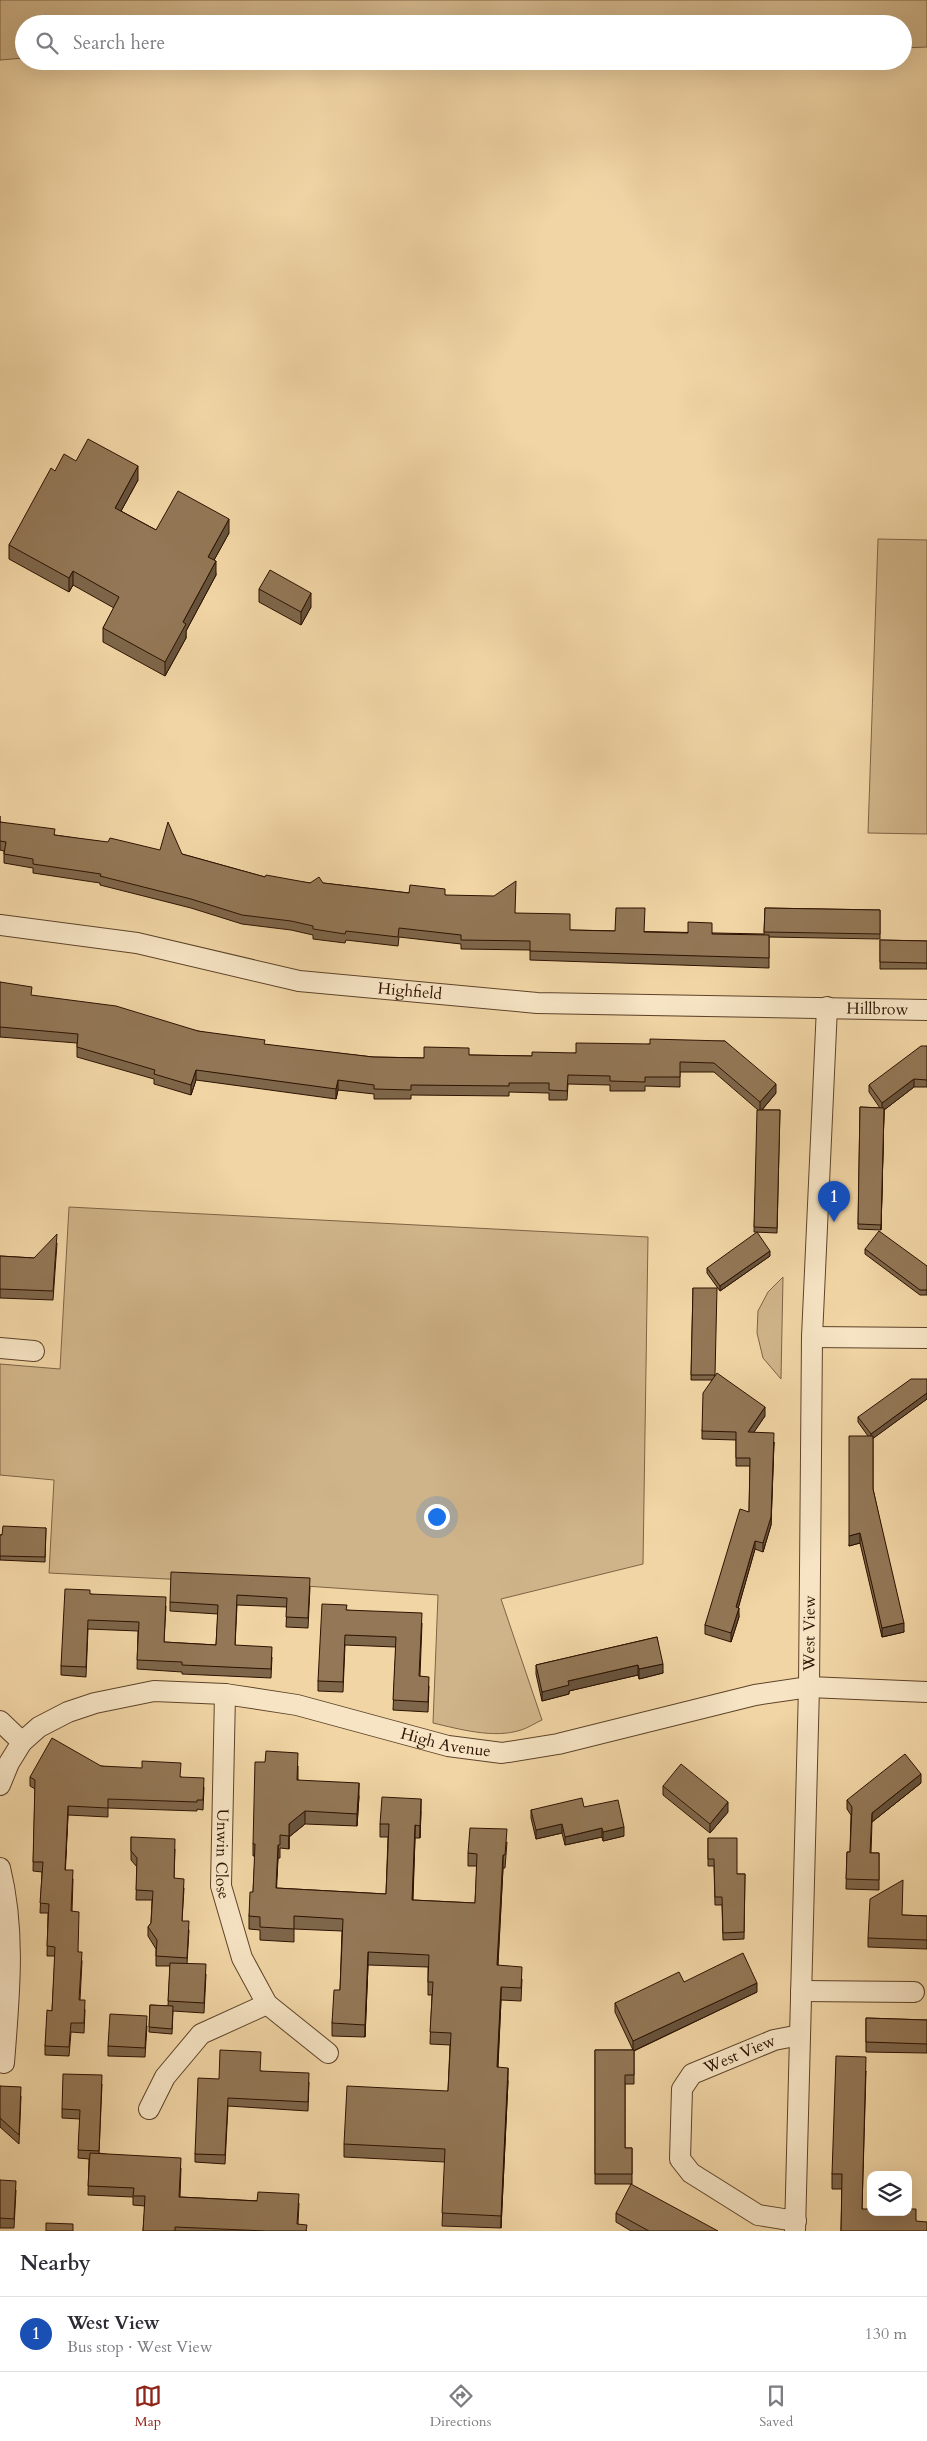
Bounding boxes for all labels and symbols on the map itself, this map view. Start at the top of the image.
street label: Highfield [377,977,444,1005]
street label: Hillbrow [846,998,909,1021]
pin: 1 [818,1181,850,1222]
your location [424,1504,450,1530]
street label: West View [798,1595,821,1672]
street label: High Avenue [398,1723,492,1762]
street label: Unwin Close [210,1809,235,1902]
street label: West View [699,2029,779,2079]

